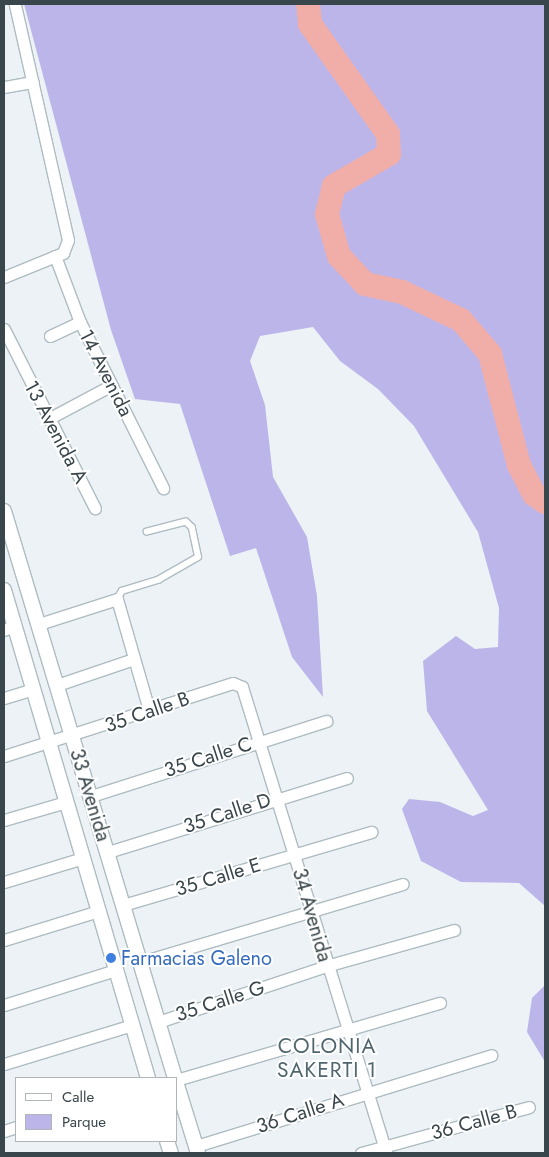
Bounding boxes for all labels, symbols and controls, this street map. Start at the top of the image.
street label: 14 Avenida [74,326,138,420]
street label: 13 Avenida A [19,377,93,487]
street label: 35 Calle B [101,686,193,738]
street label: 35 Calle C [161,732,255,782]
street label: 33 Avenida [65,746,115,844]
street label: 35 Calle D [180,788,274,838]
street label: 35 Calle E [172,853,264,901]
street label: 34 Avenida [287,865,337,965]
place label: Farmacias Galeno [121,946,272,970]
marker: Farmacias Galeno [105,952,117,964]
street label: 35 Calle G [172,975,268,1027]
district label: COLONIA SAKERTI 1 [276,1033,378,1083]
legend [15,1077,178,1142]
text: Calle [62,1086,94,1108]
street label: 36 Calle A [253,1088,347,1138]
street label: 36 Calle B [428,1099,520,1145]
text: Parque [62,1111,106,1133]

